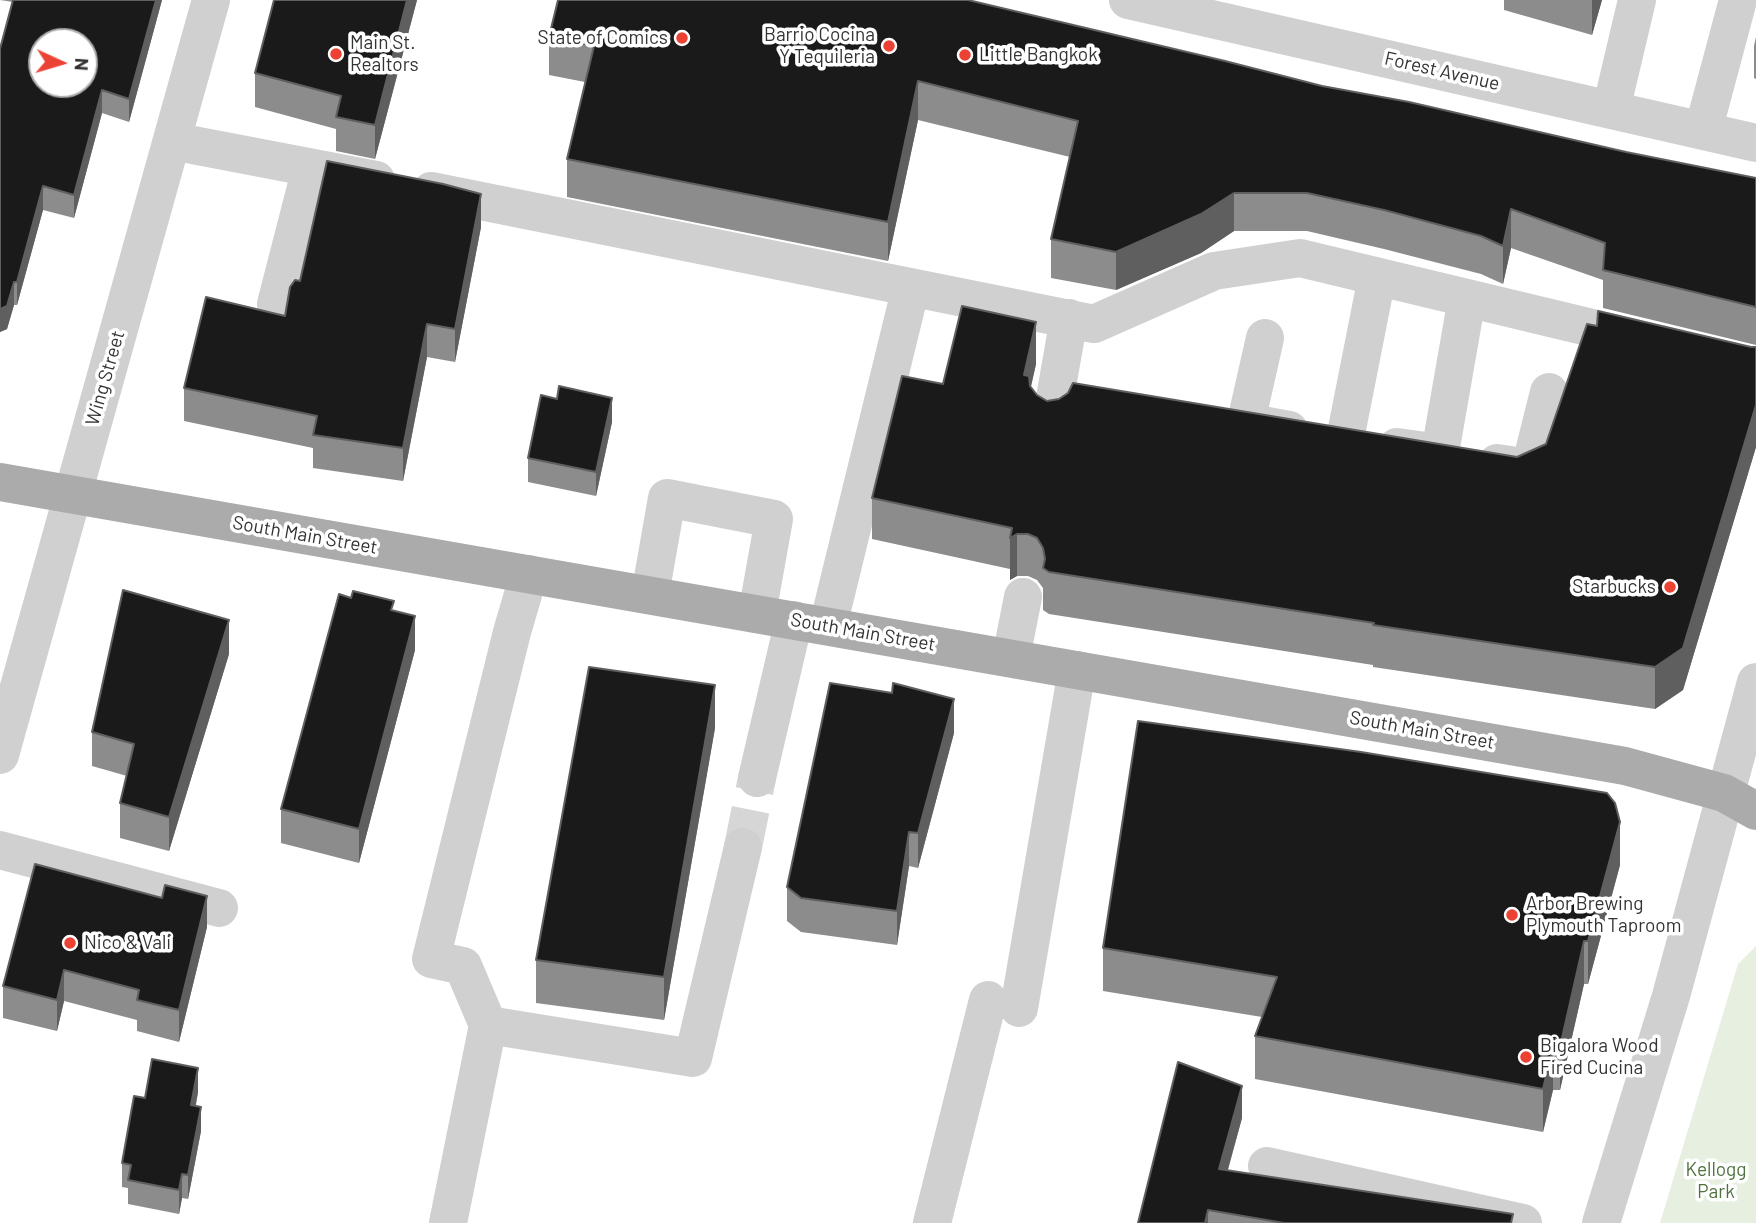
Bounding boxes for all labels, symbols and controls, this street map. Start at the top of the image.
place label: Barrio Cocina Y Tequileria [764,24,875,68]
place label: State of Comics [538,27,668,49]
north arrow [28,28,98,98]
marker: State of Comics [674,30,690,46]
place label: Main St. Realtors [350,32,419,76]
marker: Barrio Cocina Y Tequileria [881,38,897,54]
place label: Little Bangkok [979,44,1098,66]
marker: Main St. Realtors [328,46,344,62]
marker: Little Bangkok [957,47,973,63]
street label: Forest Avenue [1382,47,1502,95]
text: N [71,57,94,71]
street label: Wing Street [81,328,129,428]
street label: South Main Street [231,511,379,559]
place label: Starbucks [1572,576,1656,598]
marker: Starbucks [1662,579,1678,595]
street label: South Main Street [789,608,937,656]
street label: South Main Street [1348,706,1496,754]
place label: Arbor Brewing Plymouth Taproom [1526,893,1681,937]
marker: Arbor Brewing Plymouth Taproom [1504,907,1520,923]
place label: Nico & Vali [84,932,171,954]
marker: Nico & Vali [62,935,78,951]
place label: Bigalora Wood Fired Cucina [1540,1035,1659,1079]
marker: Bigalora Wood Fired Cucina [1518,1049,1534,1065]
park label: Kellogg Park [1686,1159,1746,1203]

